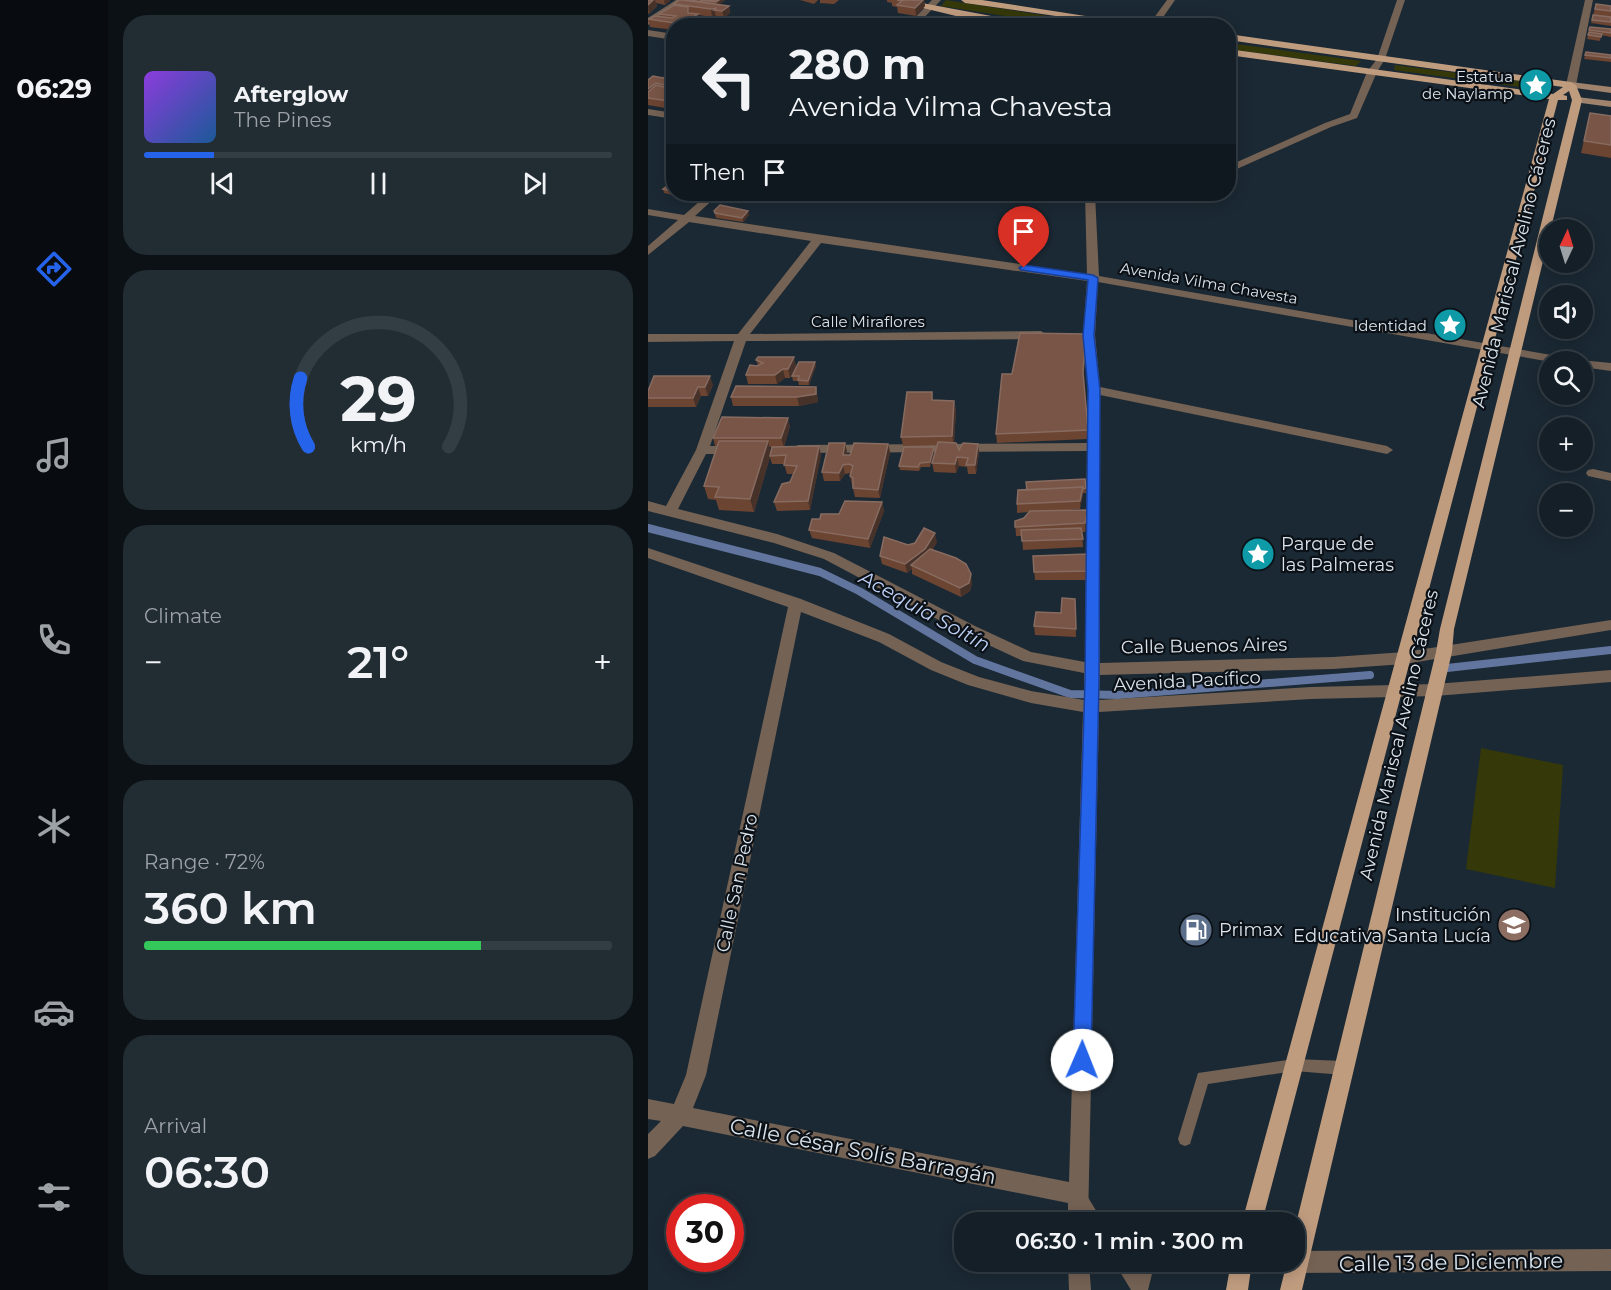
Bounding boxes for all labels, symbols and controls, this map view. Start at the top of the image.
text: 280 m [789,38,926,90]
icon: left [690,42,768,120]
place label: Estatua de Naylamp [1422,67,1513,103]
place icon: Estatua de Naylamp [1518,67,1554,103]
text: 06:29 [16,72,92,105]
text: Afterglow [234,81,348,108]
text: Avenida Vilma Chavesta [789,90,1113,123]
text: The Pines [234,108,331,132]
street label: Avenida Mariscal Avelino Cáceres [1467,116,1561,410]
icon: arrive [758,156,791,189]
text: Then [690,159,746,186]
icon: previous [206,167,239,200]
icon: pause [362,167,395,200]
icon: next [518,167,551,200]
pin [998,206,1049,268]
icon: arrive [1007,215,1040,248]
north arrow [1539,219,1593,273]
map controls [1539,219,1593,537]
icon: directions [33,248,75,290]
street label: Avenida Vilma Chavesta [1119,258,1299,308]
button: sound [1539,285,1593,339]
place icon: Identidad [1432,307,1468,343]
street label: Calle Miraflores [811,312,925,331]
place label: Identidad [1354,316,1427,335]
button: search [1539,351,1593,405]
text: 29 [340,361,416,437]
button: + [1539,417,1593,471]
text: km/h [349,431,407,457]
icon: music [33,434,75,476]
button: − [1539,483,1593,537]
place label: Parque de las Palmeras [1281,533,1394,576]
place icon: Parque de las Palmeras [1240,536,1276,572]
water label: Acequia Soltín [855,565,995,657]
street label: Avenida Mariscal Avelino Cáceres [1355,587,1443,882]
text: Climate [144,604,222,628]
icon: phone [33,619,75,661]
text: 21° [347,634,409,689]
street label: Calle Buenos Aires [1121,634,1288,658]
text: − [144,642,163,682]
text: + [593,642,612,682]
street label: Avenida Pacífico [1113,666,1261,696]
icon: climate [33,805,75,847]
street label: Calle San Pedro [712,812,762,954]
text: Range · 72% [144,850,265,874]
text: 360 km [144,880,317,935]
place label: Institución Educativa Santa Lucía [1293,904,1491,947]
school or university icon: Institución Educativa Santa Lucía [1496,907,1532,943]
fuel station icon: Primax [1178,912,1214,948]
place label: Primax [1219,919,1283,941]
icon: car [33,991,75,1033]
position arrow [1050,1028,1114,1092]
street label: Calle César Solís Barragán [728,1113,998,1189]
text: Arrival [144,1114,207,1138]
text: 06:30 [144,1144,270,1199]
icon: filters [33,1176,75,1218]
speed limit sign: 30 [666,1194,744,1272]
text: 06:30 · 1 min · 300 m [1015,1228,1244,1255]
street label: Calle 13 de Diciembre [1339,1248,1563,1276]

